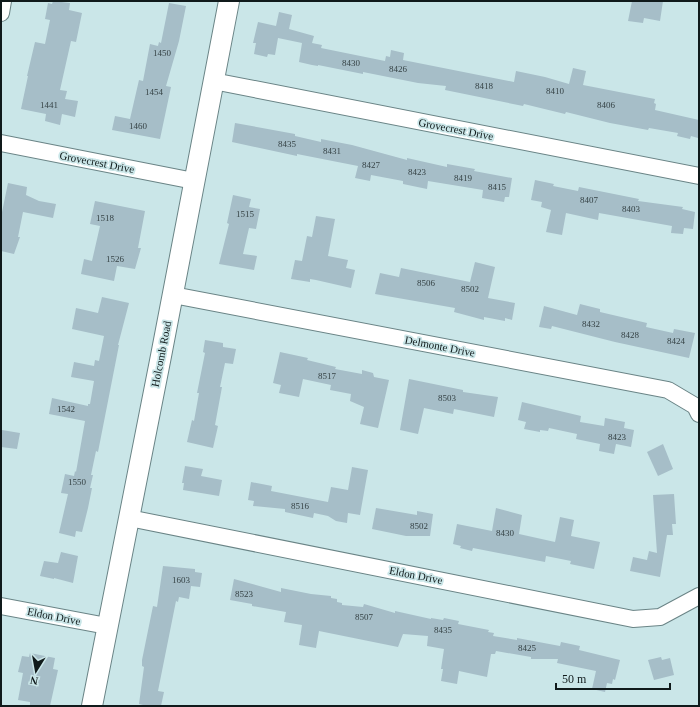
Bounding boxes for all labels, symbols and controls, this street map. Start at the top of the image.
house number: 1450 [153,48,172,58]
house number: 8430 [342,58,361,68]
house number: 8426 [389,64,408,74]
house number: 8418 [475,81,494,91]
house number: 8410 [546,86,565,96]
house number: 1454 [145,87,164,97]
house number: 1441 [40,100,58,110]
house number: 8406 [597,100,616,110]
street label: Grovecrest Drive [418,116,495,142]
house number: 1460 [129,121,148,131]
house number: 8435 [278,139,297,149]
house number: 8431 [323,146,341,156]
street label: Grovecrest Drive [59,149,136,175]
house number: 8427 [362,160,381,170]
house number: 8423 [408,167,427,177]
house number: 8419 [454,173,473,183]
house number: 8415 [488,182,507,192]
house number: 8407 [580,195,599,205]
house number: 8403 [622,204,641,214]
house number: 1515 [236,209,255,219]
house number: 1518 [96,213,115,223]
house number: 1526 [106,254,125,264]
house number: 8506 [417,278,436,288]
house number: 8502 [461,284,479,294]
house number: 8432 [582,319,600,329]
street label: Holcomb Road [149,320,173,388]
house number: 8428 [621,330,640,340]
street label: Delmonte Drive [404,333,476,359]
house number: 8424 [667,336,686,346]
house number: 8517 [318,371,337,381]
house number: 8503 [438,393,457,403]
house number: 1542 [57,404,75,414]
house number: 8423 [608,432,627,442]
house number: 1550 [68,477,87,487]
house number: 8516 [291,501,310,511]
house number: 8502 [410,521,428,531]
house number: 8430 [496,528,515,538]
street label: Eldon Drive [388,564,444,586]
house number: 1603 [172,575,191,585]
house number: 8523 [235,589,254,599]
street label: Eldon Drive [26,605,82,627]
house number: 8507 [355,612,374,622]
house number: 8435 [434,625,453,635]
house number: 8425 [518,643,537,653]
north arrow [16,651,56,691]
scale bar [556,665,670,691]
text: 50 m [562,672,587,686]
text: N [29,674,39,687]

